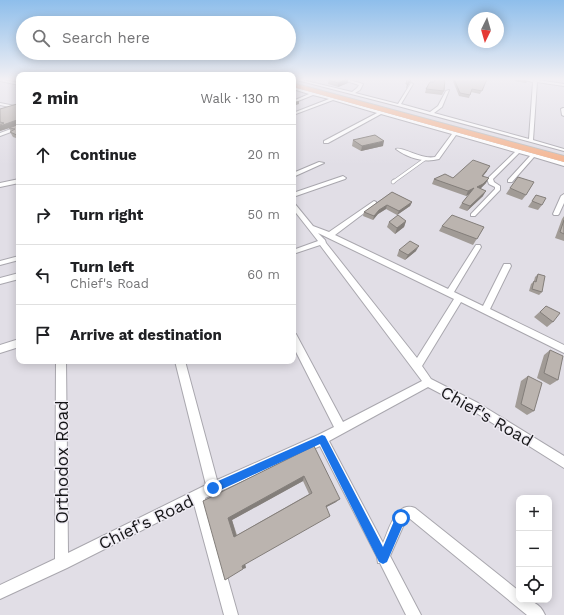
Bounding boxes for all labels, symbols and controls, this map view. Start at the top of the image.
north arrow [468,12,504,48]
search box [16,16,296,60]
icon: search [30,27,52,49]
text: Search here [62,29,150,47]
text: 2 min [32,88,78,108]
text: Walk · 130 m [201,91,280,106]
icon: ahead [32,144,54,166]
text: Continue [70,146,137,164]
text: 20 m [248,147,280,162]
icon: right [32,204,54,226]
text: Turn right [70,206,143,224]
text: 50 m [248,207,280,222]
text: Turn left [70,258,134,276]
icon: left [32,264,54,286]
text: 60 m [247,267,280,282]
text: Chief's Road [70,276,149,291]
icon: arrive [32,324,54,346]
text: Arrive at destination [70,326,222,344]
street label: Chief's Road [437,382,537,450]
street label: Orthodox Road [52,400,72,524]
route end [204,479,222,497]
street label: Chief's Road [95,490,197,554]
map controls [516,495,552,603]
button: + [516,495,552,531]
route start [392,509,410,527]
button: − [516,531,552,567]
button: locate [516,567,552,603]

